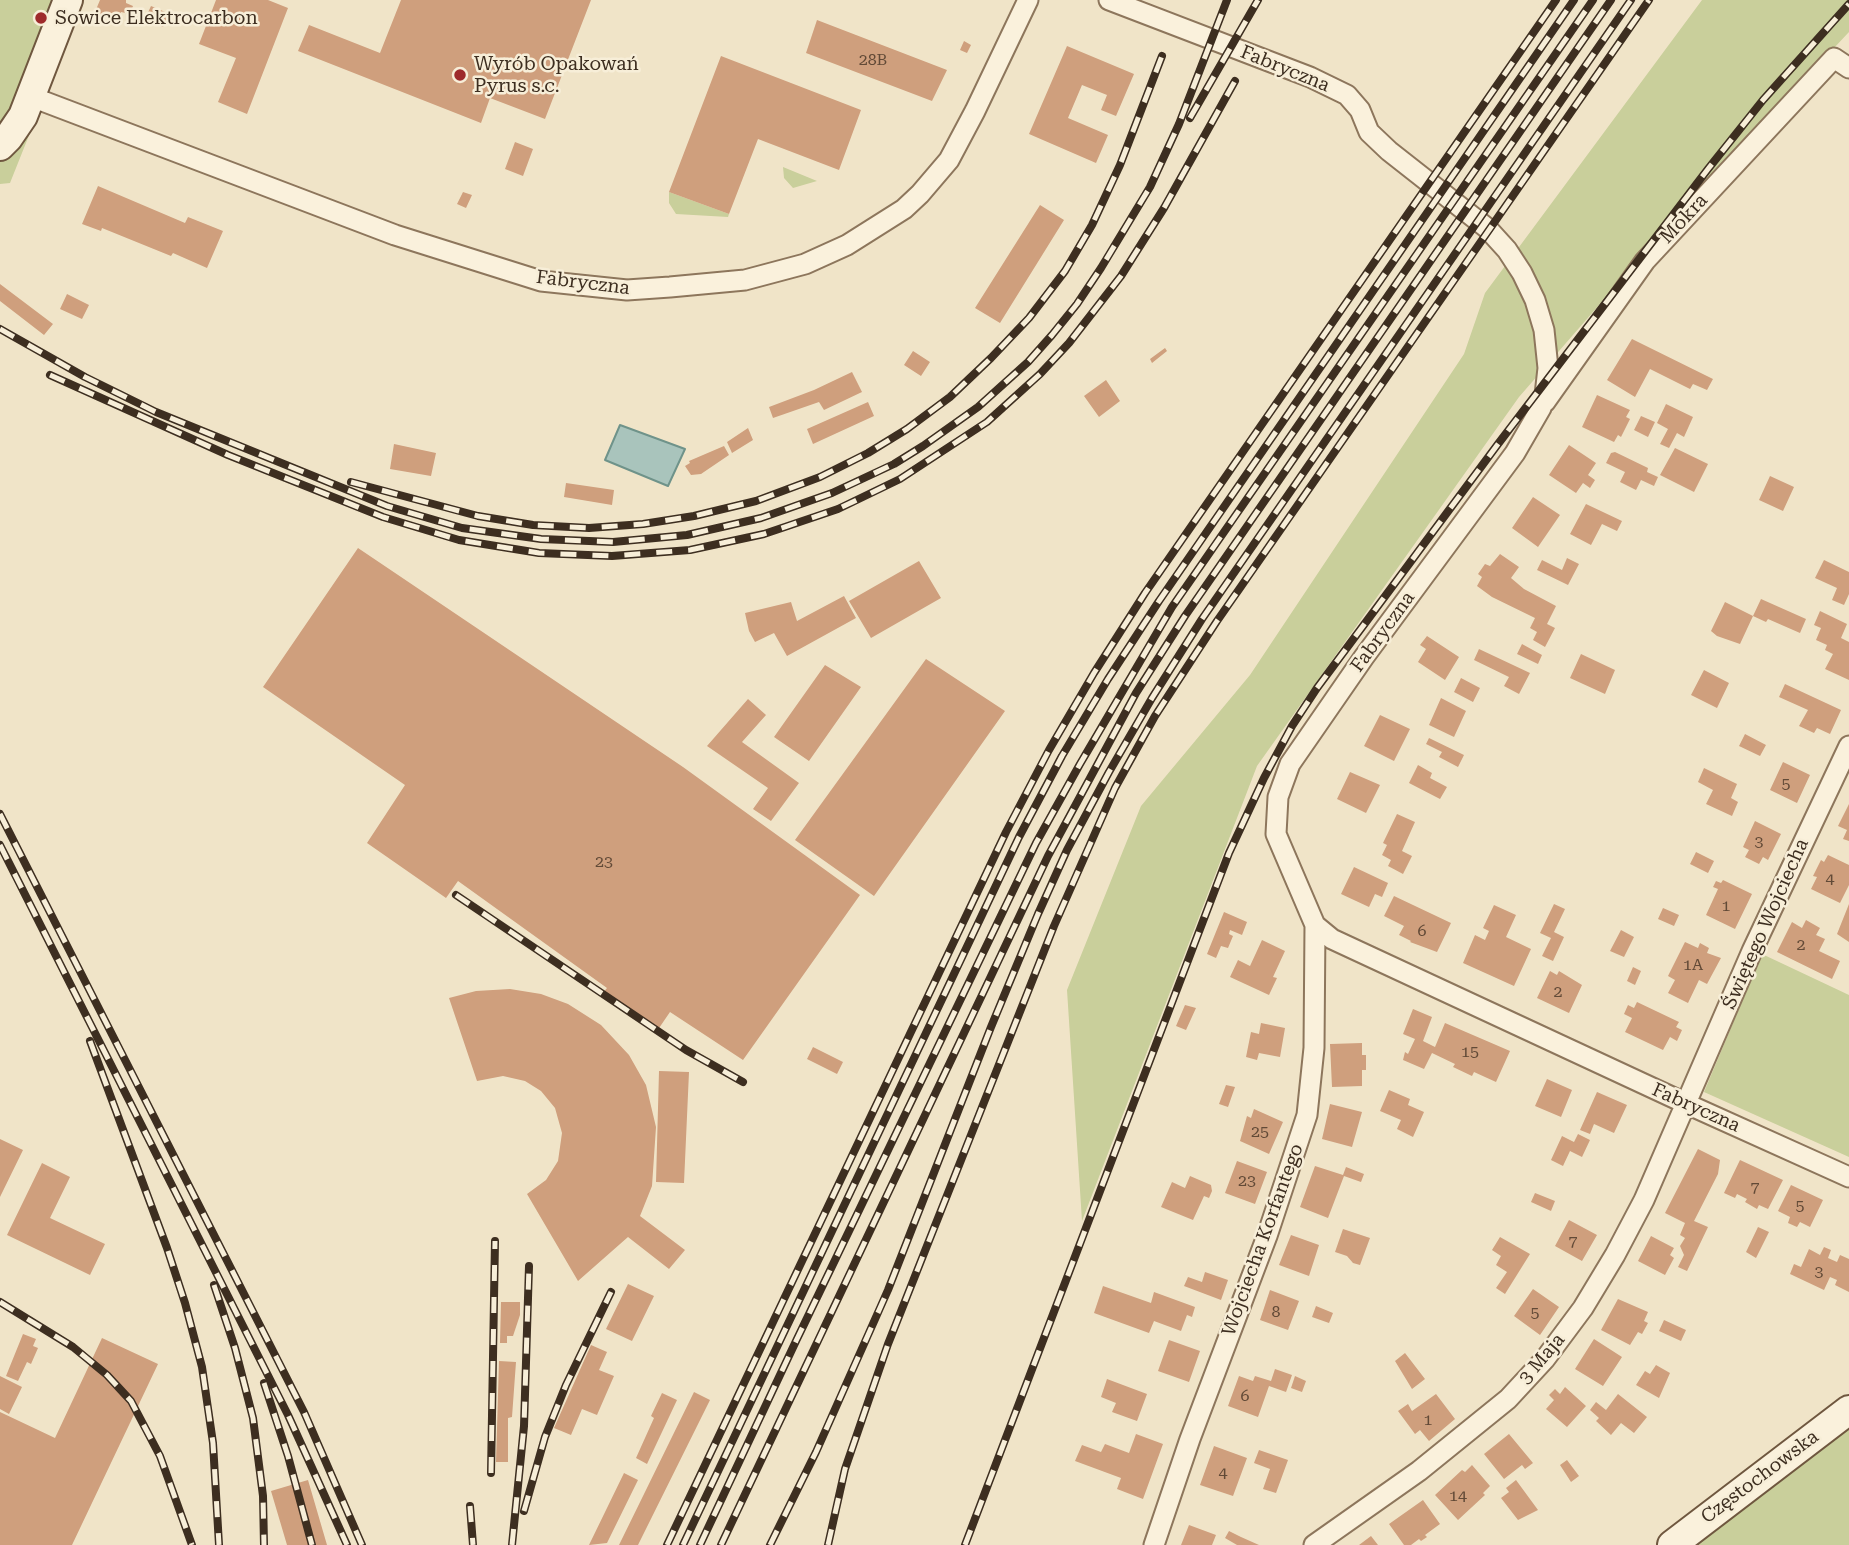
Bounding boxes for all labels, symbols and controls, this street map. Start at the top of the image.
place label: Sowice Elektrocarbon [55,7,258,29]
marker: Sowice Elektrocarbon [33,10,49,26]
street label: Fabryczna [1237,41,1333,97]
house number: 28B [859,50,887,70]
place label: Wyrób Opakowań Pyrus s.c. [474,53,639,97]
marker: Wyrób Opakowań Pyrus s.c. [452,67,468,83]
street label: Mokra [1655,189,1713,249]
street label: Fabryczna [535,266,631,300]
street label: Fabryczna [1346,587,1420,677]
house number: 5 [1782,774,1790,794]
house number: 3 [1755,832,1763,852]
street label: Świętego Wojciecha [1718,835,1814,1013]
house number: 23 [595,852,613,872]
house number: 4 [1826,869,1834,889]
house number: 1 [1722,896,1730,916]
house number: 6 [1418,921,1426,941]
house number: 2 [1797,935,1805,955]
house number: 1A [1683,955,1703,975]
house number: 2 [1554,982,1562,1002]
house number: 15 [1461,1042,1479,1062]
street label: Fabryczna [1648,1078,1744,1138]
house number: 25 [1251,1122,1269,1142]
street label: Wojciecha Korfantego [1218,1141,1308,1339]
house number: 23 [1238,1171,1256,1191]
house number: 7 [1751,1177,1759,1197]
house number: 5 [1796,1196,1804,1216]
house number: 7 [1569,1231,1577,1251]
house number: 3 [1815,1262,1823,1282]
house number: 8 [1272,1302,1280,1322]
house number: 5 [1531,1303,1539,1323]
street label: 3 Maja [1514,1329,1570,1389]
house number: 6 [1241,1386,1249,1406]
house number: 1 [1424,1410,1432,1430]
street label: Częstochowska [1697,1425,1823,1529]
house number: 4 [1219,1463,1227,1483]
house number: 14 [1449,1486,1467,1506]

